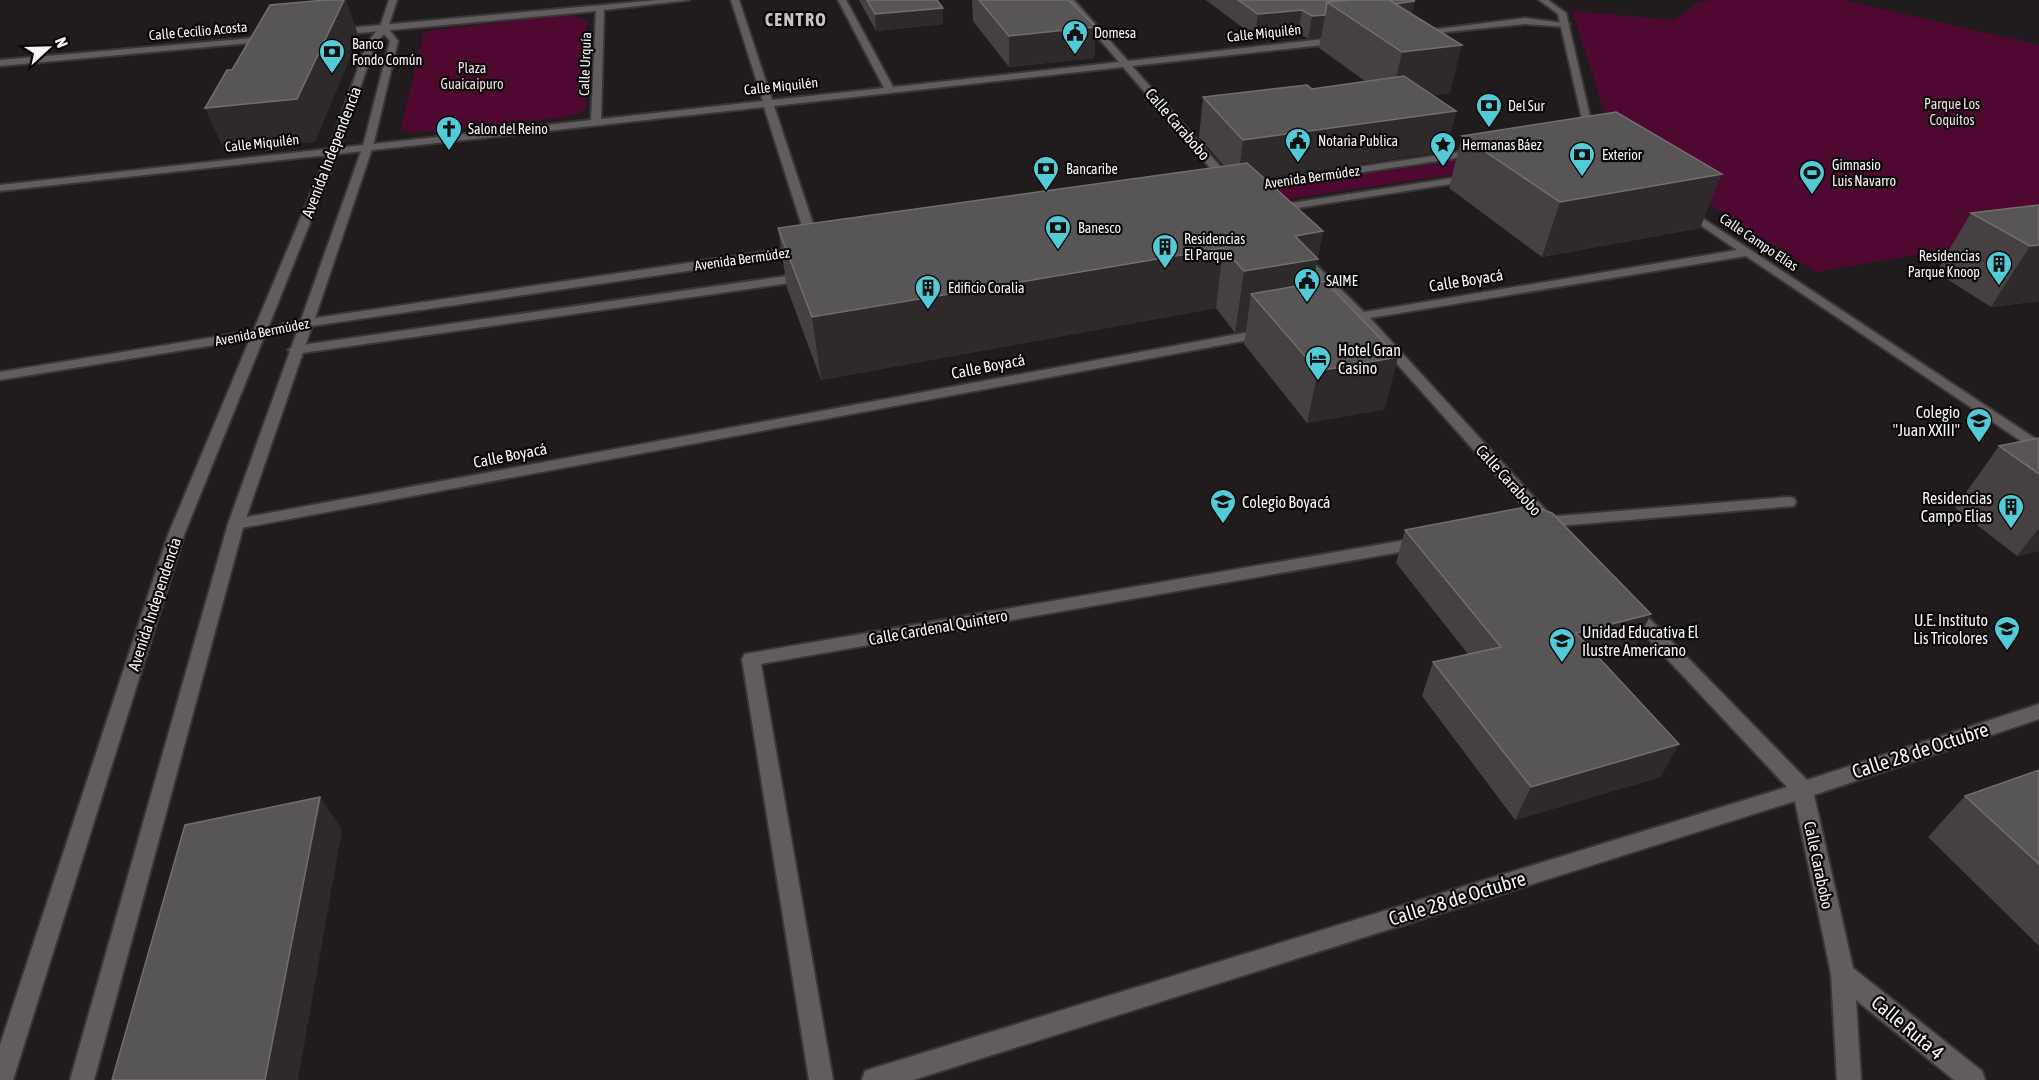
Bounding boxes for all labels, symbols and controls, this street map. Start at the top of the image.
district label: CENTRO [765,9,827,30]
north arrow [18,18,78,78]
public building icon: Domesa [1060,18,1090,56]
street label: Calle Cecilio Acosta [148,19,248,43]
street label: Calle Miquilén [1226,21,1302,45]
place label: Domesa [1094,25,1136,41]
street label: Calle Urquía [576,32,594,96]
text: N [52,35,72,50]
place label: Banco Fondo Común [352,36,422,68]
bank icon: Banco Fondo Común [317,37,347,75]
park label: Plaza Guaicaipuro [441,60,503,92]
street label: Calle Miquilén [743,74,819,98]
street label: Avenida Independencia [298,84,365,221]
street label: Calle Carabobo [1142,84,1214,164]
bank icon: Del Sur [1474,91,1504,129]
park label: Parque Los Coquitos [1924,96,1980,128]
place label: Del Sur [1508,98,1545,114]
church icon: Salon del Reino [434,114,464,152]
place label: Salon del Reino [468,121,548,137]
public building icon: Notaria Publica [1283,126,1313,164]
place icon: Hermanas Báez [1428,130,1458,168]
street label: Calle Miquilén [224,131,300,155]
place label: Notaria Publica [1318,133,1398,149]
place label: Hermanas Báez [1462,137,1542,153]
bank icon: Exterior [1567,140,1597,178]
place label: Exterior [1602,147,1643,163]
bank icon: Bancaribe [1031,154,1061,192]
place label: Gimnasio Luis Navarro [1832,157,1896,189]
sports icon: Gimnasio Luis Navarro [1797,158,1827,196]
place label: Bancaribe [1066,161,1118,177]
street label: Avenida Bermúdez [1263,162,1361,192]
street label: Calle Campo Elías [1717,210,1801,274]
bank icon: Banesco [1043,213,1073,251]
place label: Banesco [1078,220,1121,236]
place label: Residencias El Parque [1184,231,1245,263]
building icon: Residencias El Parque [1150,232,1180,270]
street label: Avenida Bermúdez [693,244,791,274]
place label: Residencias Parque Knoop [1908,248,1980,280]
building icon: Residencias Parque Knoop [1984,249,2014,287]
street label: Calle Boyacá [1428,265,1504,296]
public building icon: SAIME [1292,266,1322,304]
building icon: Edificio Coralia [913,273,943,311]
place label: SAIME [1326,273,1358,289]
place label: Edificio Coralia [948,280,1024,296]
street label: Avenida Bermúdez [213,315,311,349]
place label: Hotel Gran Casino [1338,341,1401,377]
hotel icon: Hotel Gran Casino [1303,344,1333,382]
street label: Calle Boyacá [950,350,1027,383]
place label: Colegio "Juan XXIII" [1893,403,1960,439]
school or university icon: Colegio "Juan XXIII" [1964,406,1994,444]
street label: Calle Boyacá [472,439,549,472]
street label: Calle Carabobo [1472,441,1546,519]
school or university icon: Colegio Boyacá [1208,487,1238,525]
place label: Residencias Campo Elias [1921,489,1992,526]
building icon: Residencias Campo Elias [1996,492,2026,530]
place label: Colegio Boyacá [1242,493,1331,512]
street label: Avenida Independencia [124,535,185,673]
street label: Calle Cardenal Quintero [867,606,1009,648]
place label: U.E. Instituto Lis Tricolores [1913,611,1988,647]
school or university icon: U.E. Instituto Lis Tricolores [1992,614,2022,652]
place label: Unidad Educativa El Ilustre Americano [1582,623,1699,659]
school or university icon: Unidad Educativa El Ilustre Americano [1547,626,1577,664]
street label: Calle 28 de Octubre [1849,717,1991,783]
street label: Calle Carabobo [1801,820,1837,910]
street label: Calle 28 de Octubre [1386,866,1528,930]
street label: Calle Ruta 4 [1867,990,1949,1064]

